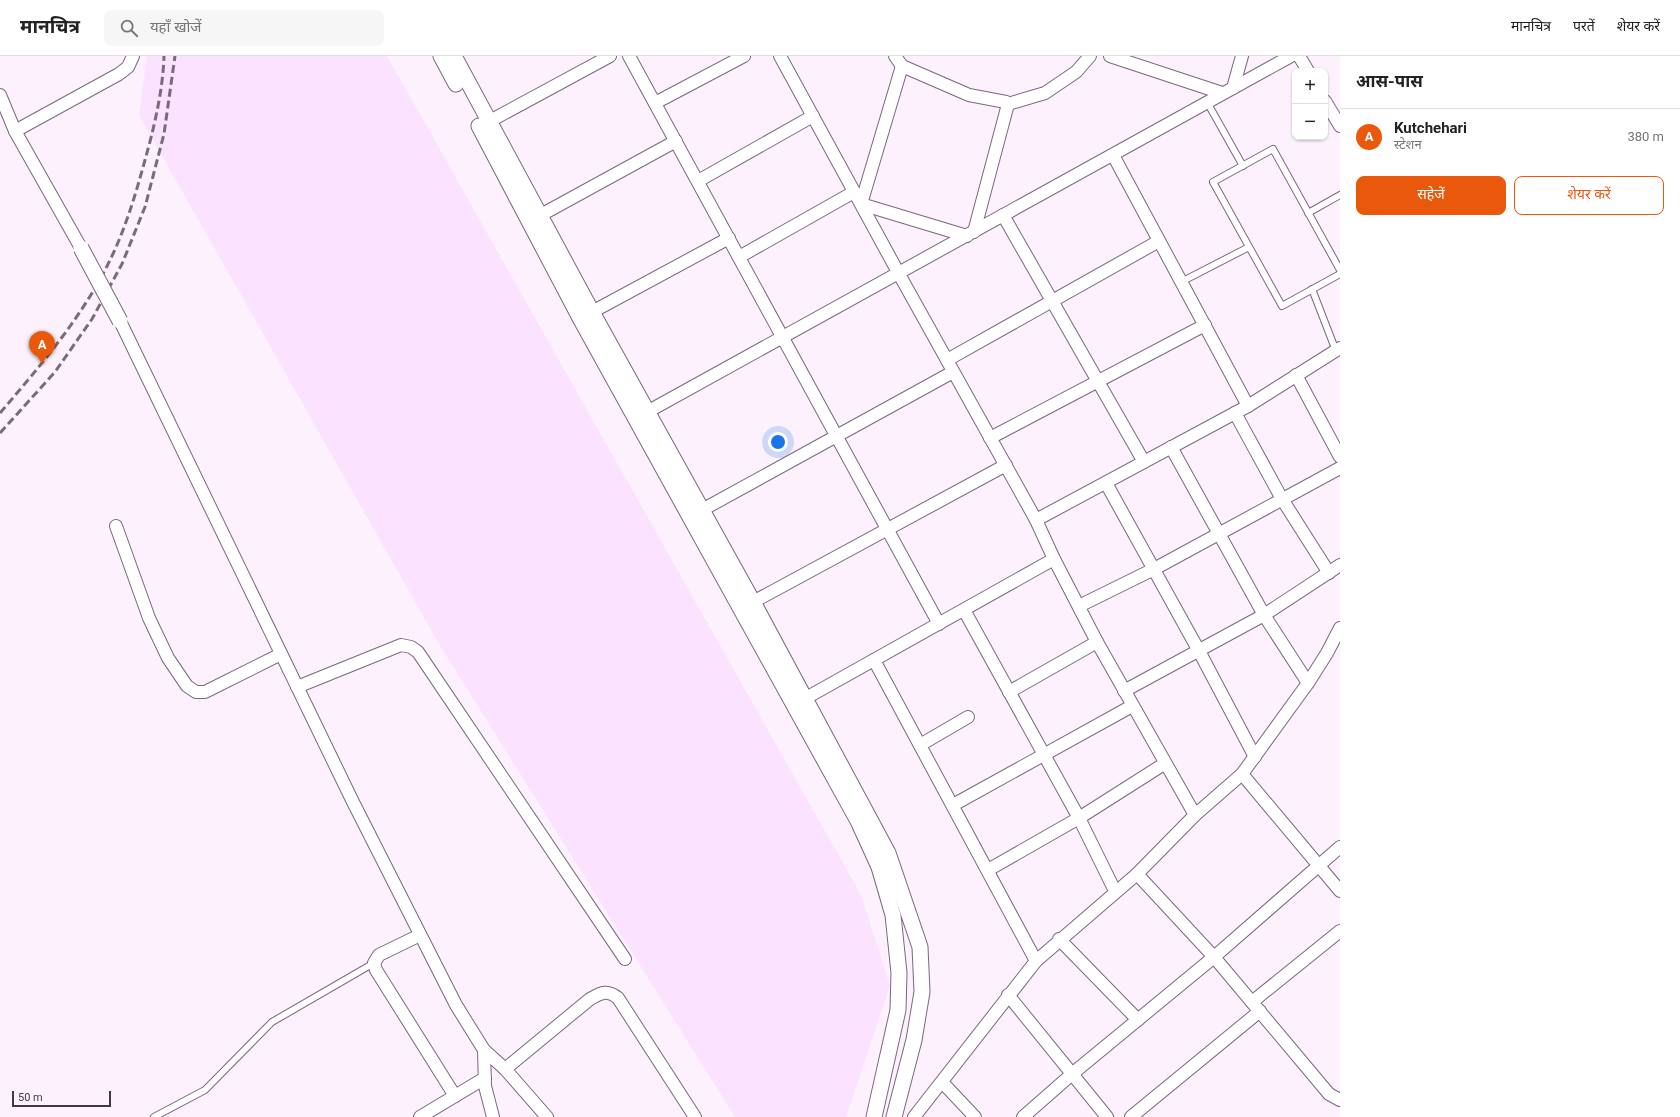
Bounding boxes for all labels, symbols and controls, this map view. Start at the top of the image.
search box [104,10,384,46]
text: मानचित्र [20,15,80,38]
icon: search [118,17,140,39]
text: यहाँ खोजें [150,18,201,36]
text: मानचित्र [1511,18,1551,34]
text: परतें [1573,18,1595,34]
text: शेयर करें [1617,18,1660,34]
map controls [1292,68,1328,140]
button: + [1292,68,1328,104]
text: आस-पास [1356,71,1423,91]
button: − [1292,104,1328,140]
text: Kutchehari [1394,119,1467,137]
text: A [1365,129,1373,144]
text: 380 m [1627,129,1664,144]
text: स्टेशन [1394,137,1422,152]
button: सहेजें [1356,176,1506,215]
button: शेयर करें [1514,176,1664,215]
pin: A [29,331,55,364]
your location [768,432,788,452]
scale bar [12,1089,111,1108]
text: 50 m [18,1091,43,1104]

